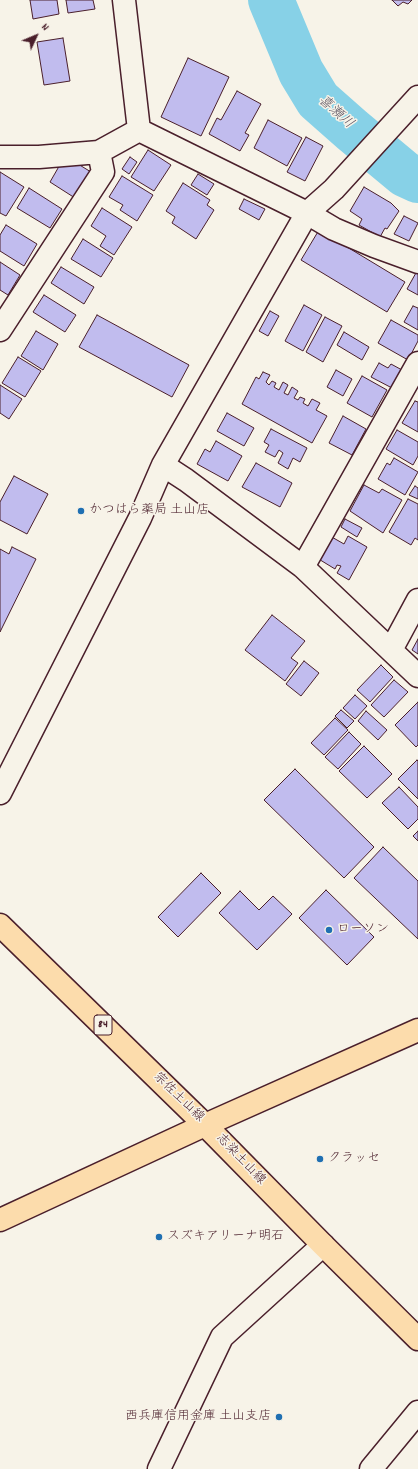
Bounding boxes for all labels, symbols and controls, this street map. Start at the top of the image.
north arrow [16,16,56,56]
text: N [37,20,52,35]
water label: 喜瀬川 [314,93,356,133]
place label: かつはら薬局 土山店 [89,503,209,519]
marker: かつはら薬局 土山店 [76,506,86,516]
place label: ローソン [337,922,389,938]
marker: ローソン [324,925,334,935]
road number: 84 [94,1015,112,1035]
street label: 宗佐土山線 [149,1070,207,1126]
street label: 志染土山線 [212,1131,268,1189]
place label: クラッセ [328,1151,380,1167]
marker: クラッセ [315,1154,325,1164]
place label: スズキアリーナ明石 [167,1229,284,1245]
marker: スズキアリーナ明石 [154,1232,164,1242]
place label: 西兵庫信用金庫 土山支店 [125,1409,271,1425]
marker: 西兵庫信用金庫 土山支店 [274,1412,284,1422]

